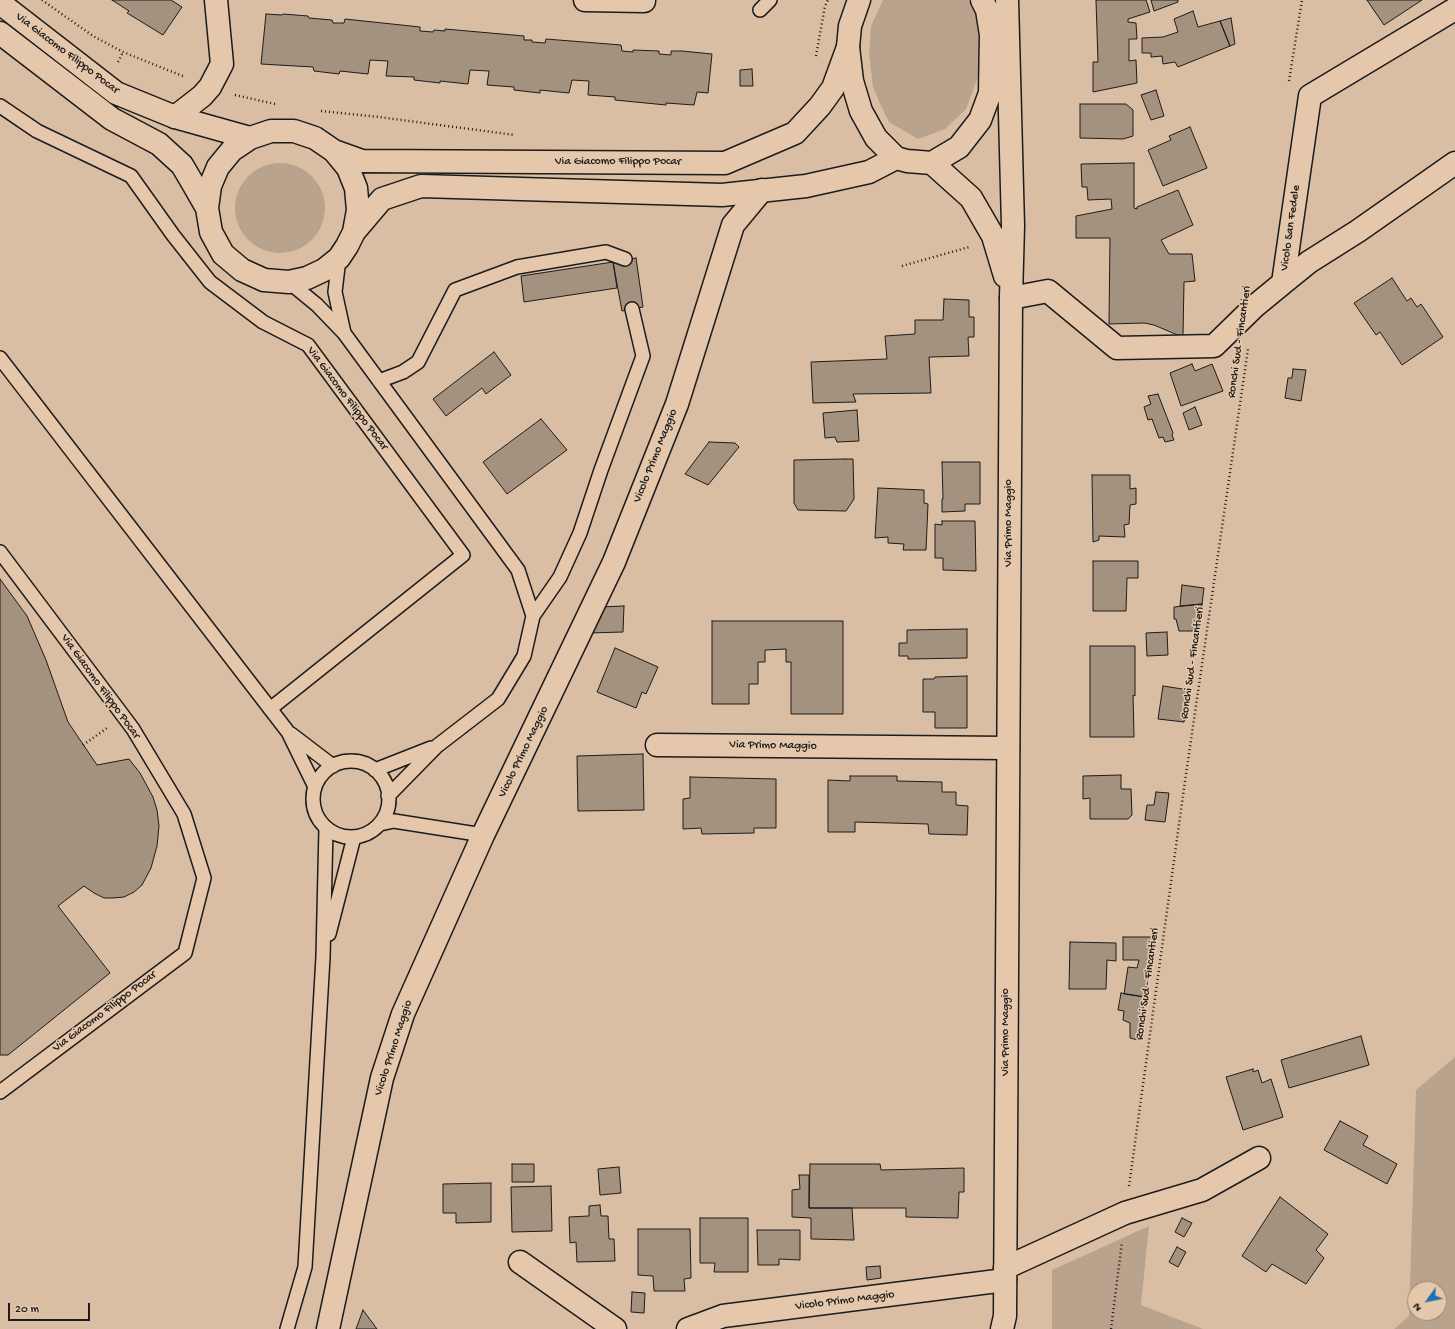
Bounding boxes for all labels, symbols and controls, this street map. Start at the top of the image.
street label: Via Giacomo Filippo Pocar [12,10,122,98]
street label: Via Giacomo Filippo Pocar [555,155,681,169]
street label: Vicolo San Fedele [1278,184,1304,272]
street label: Ronchi Sud - Fincantieri [1225,285,1255,399]
street label: Via Giacomo Filippo Pocar [303,344,391,454]
street label: Vicolo Primo Maggio [631,407,681,505]
street label: Via Primo Maggio [1002,479,1016,567]
street label: Ronchi Sud - Fincantieri [1178,606,1208,720]
street label: Via Giacomo Filippo Pocar [57,632,143,742]
street label: Vicolo Primo Maggio [496,704,552,800]
street label: Via Primo Maggio [729,738,817,754]
street label: Ronchi Sud - Fincantieri [1133,927,1163,1041]
street label: Via Giacomo Filippo Pocar [50,968,160,1056]
street label: Via Primo Maggio [999,988,1013,1076]
street label: Vicolo Primo Maggio [372,998,416,1098]
north arrow [1407,1281,1447,1321]
street label: Vicolo Primo Maggio [795,1288,895,1314]
scale bar [10,1295,92,1321]
text: N [1411,1301,1425,1313]
text: 20 m [15,1303,39,1317]

